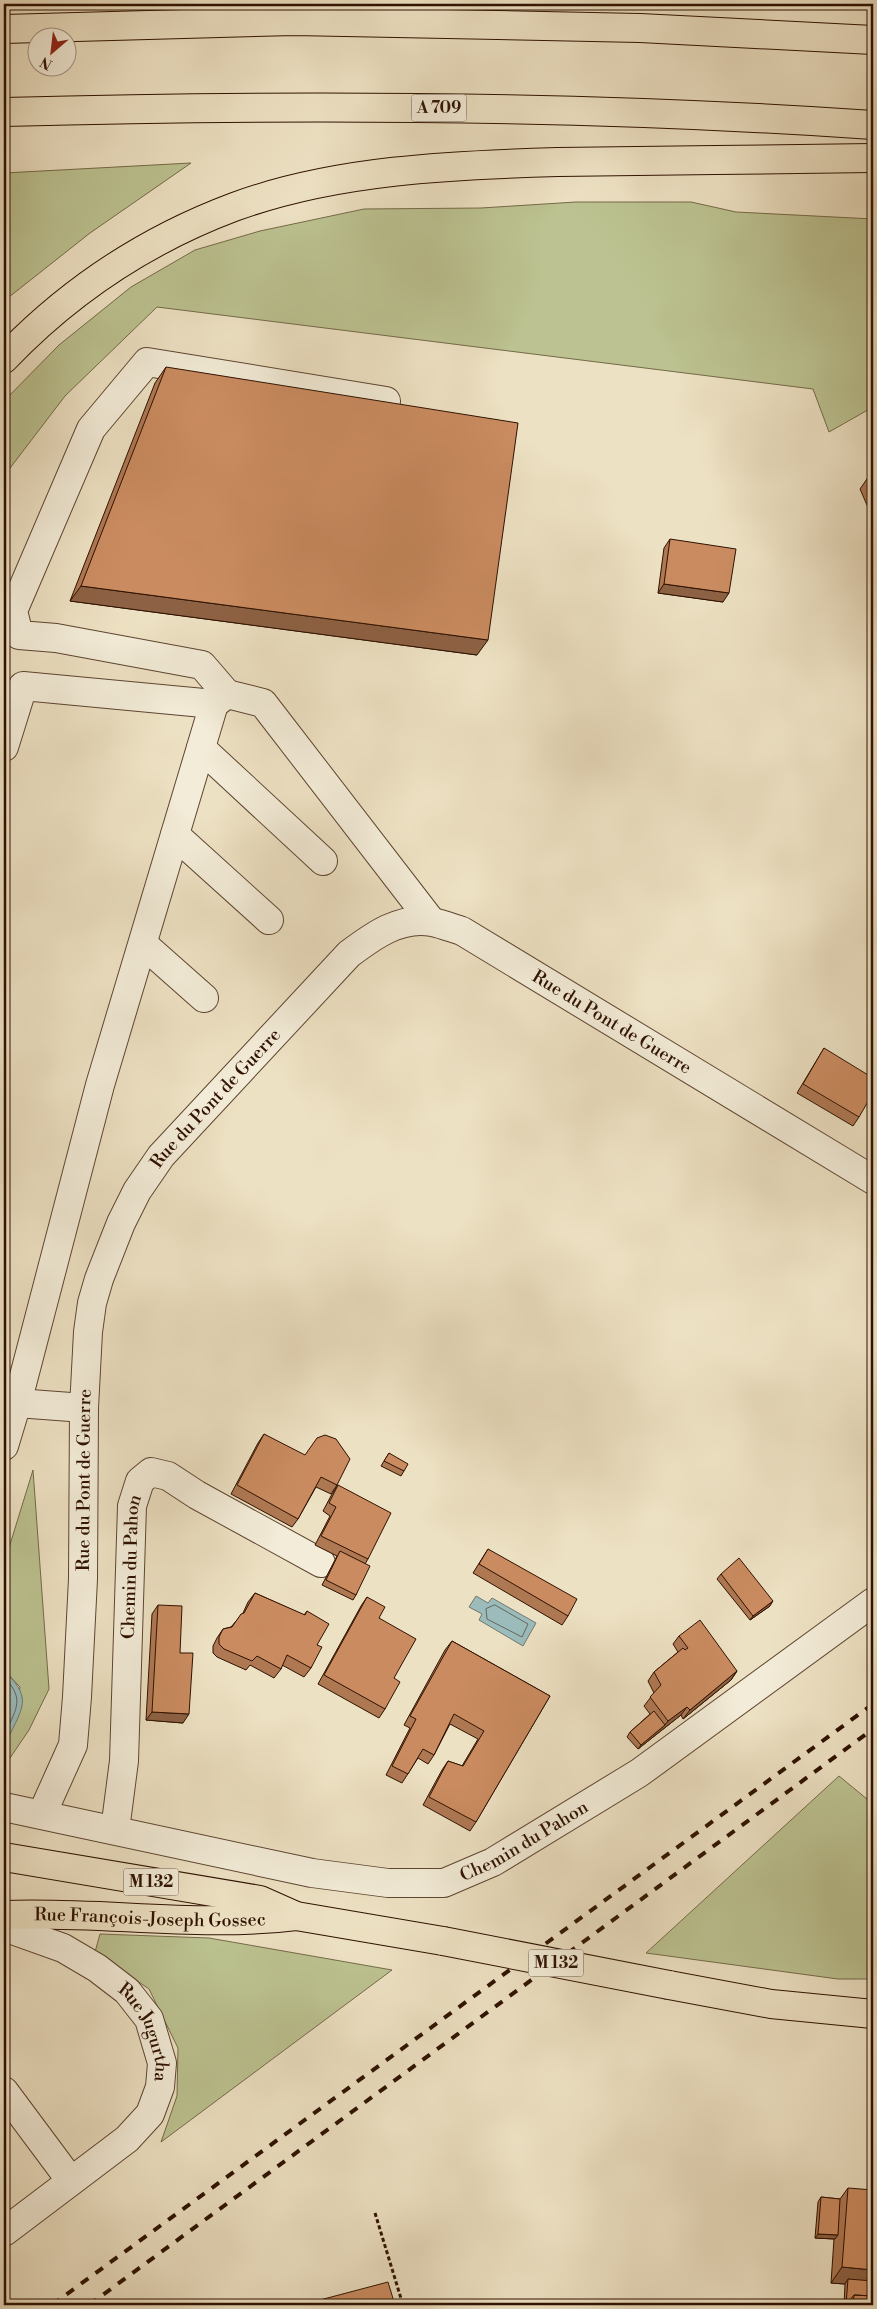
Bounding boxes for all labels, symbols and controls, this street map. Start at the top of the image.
north arrow [28,28,78,78]
text: N [37,52,55,73]
road number: A 709 [412,95,466,122]
street label: Rue du Pont de Guerre [528,965,696,1079]
street label: Rue du Pont de Guerre [145,1023,286,1172]
street label: Rue du Pont de Guerre [72,1388,96,1571]
street label: Chemin du Pahon [116,1491,147,1639]
street label: Chemin du Pahon [456,1795,593,1886]
road number: M 132 [124,1868,178,1895]
street label: Rue François-Joseph Gossec [34,1903,266,1932]
road number: M 132 [528,1950,584,1976]
street label: Rue Jugurtha [114,1977,174,2083]

